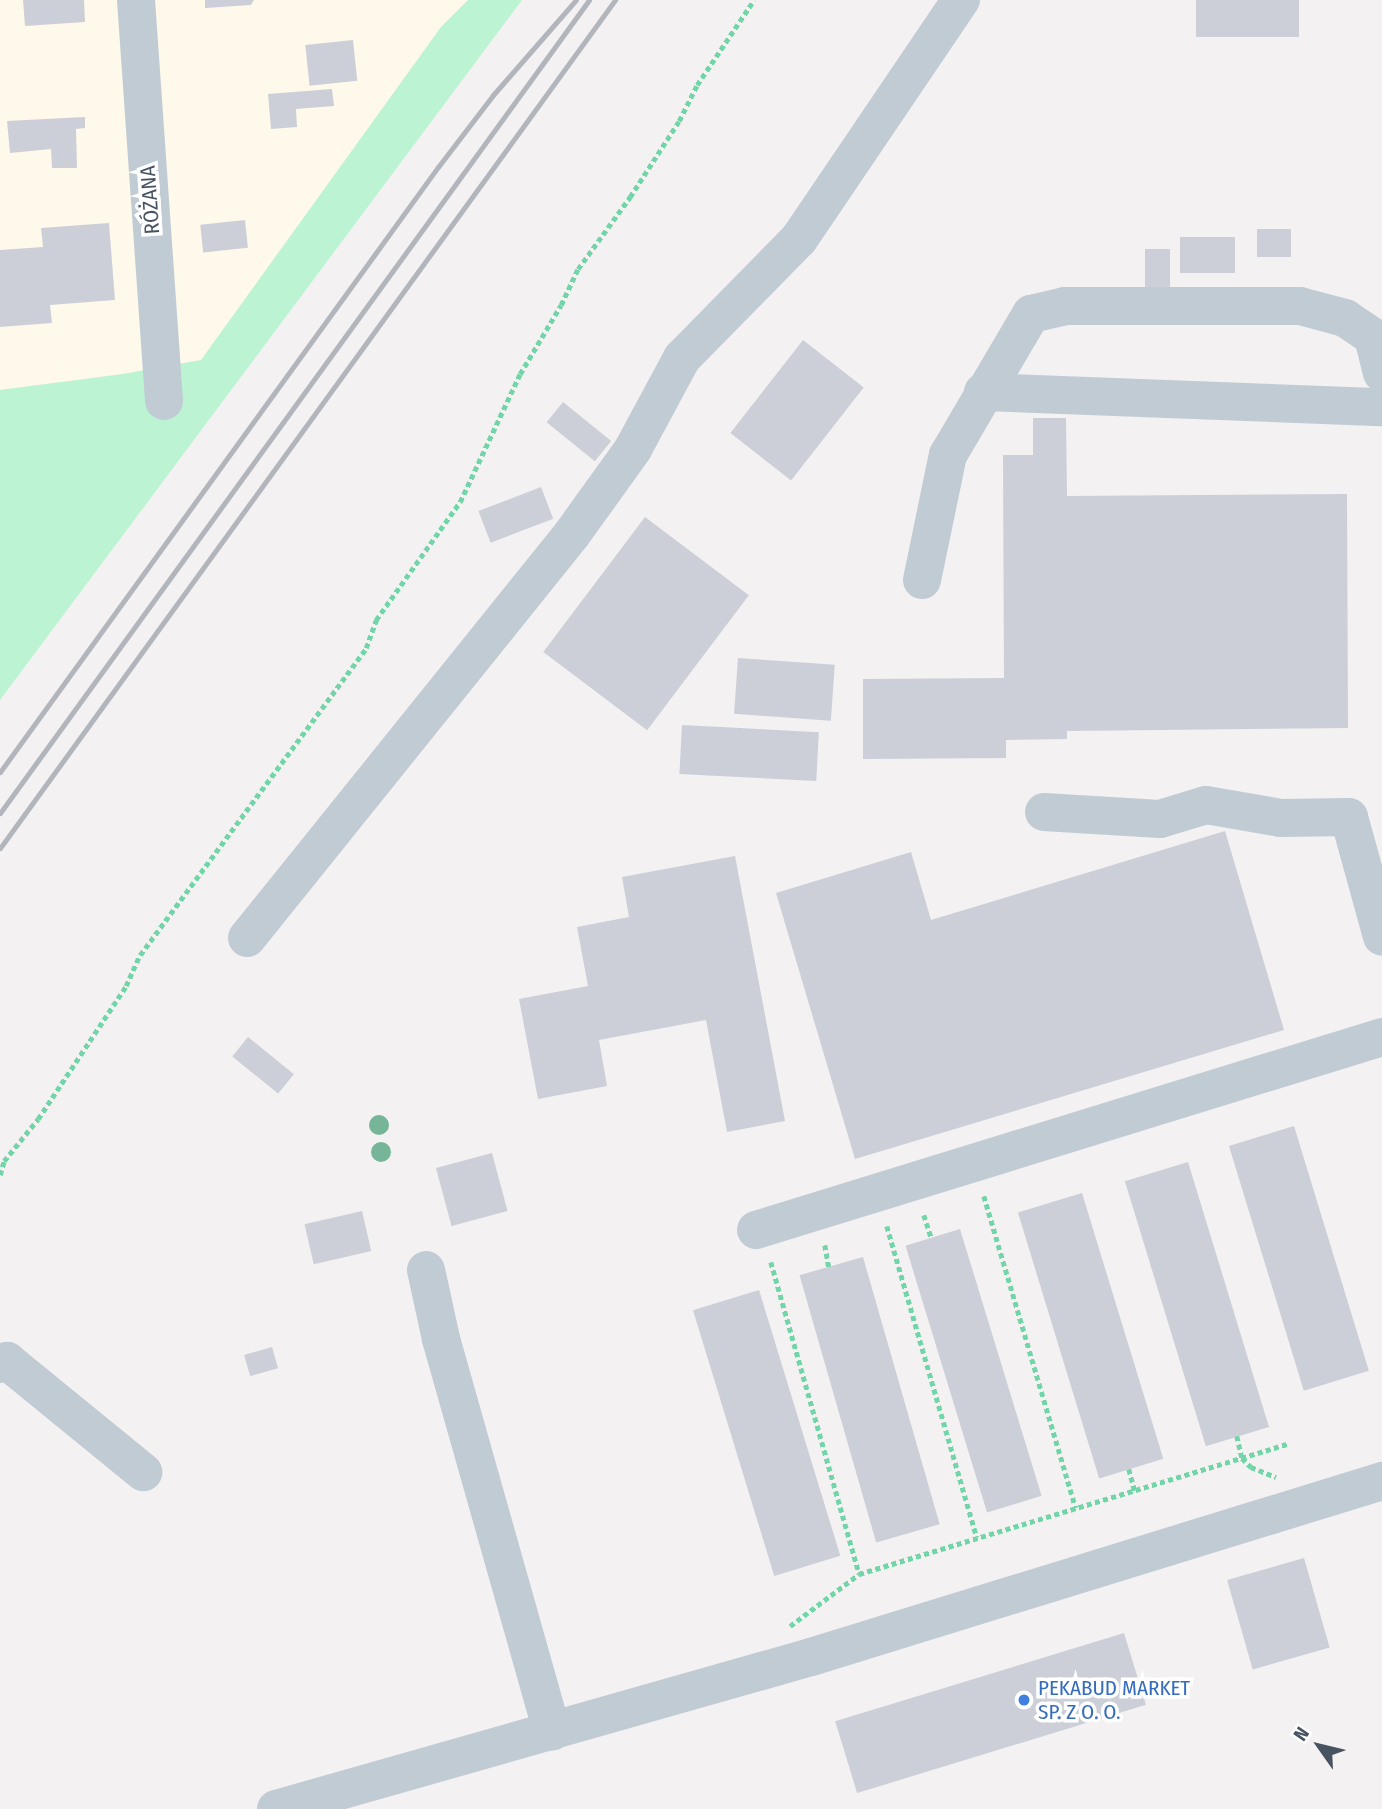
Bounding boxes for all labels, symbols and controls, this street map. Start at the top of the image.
street label: RÓŻANA [135,165,165,235]
place label: PEKABUD MARKET SP. Z O. O. [1038,1675,1190,1725]
marker: PEKABUD MARKET SP. Z O. O. [1016,1692,1032,1708]
north arrow [1284,1711,1354,1781]
text: N [1288,1723,1314,1745]

